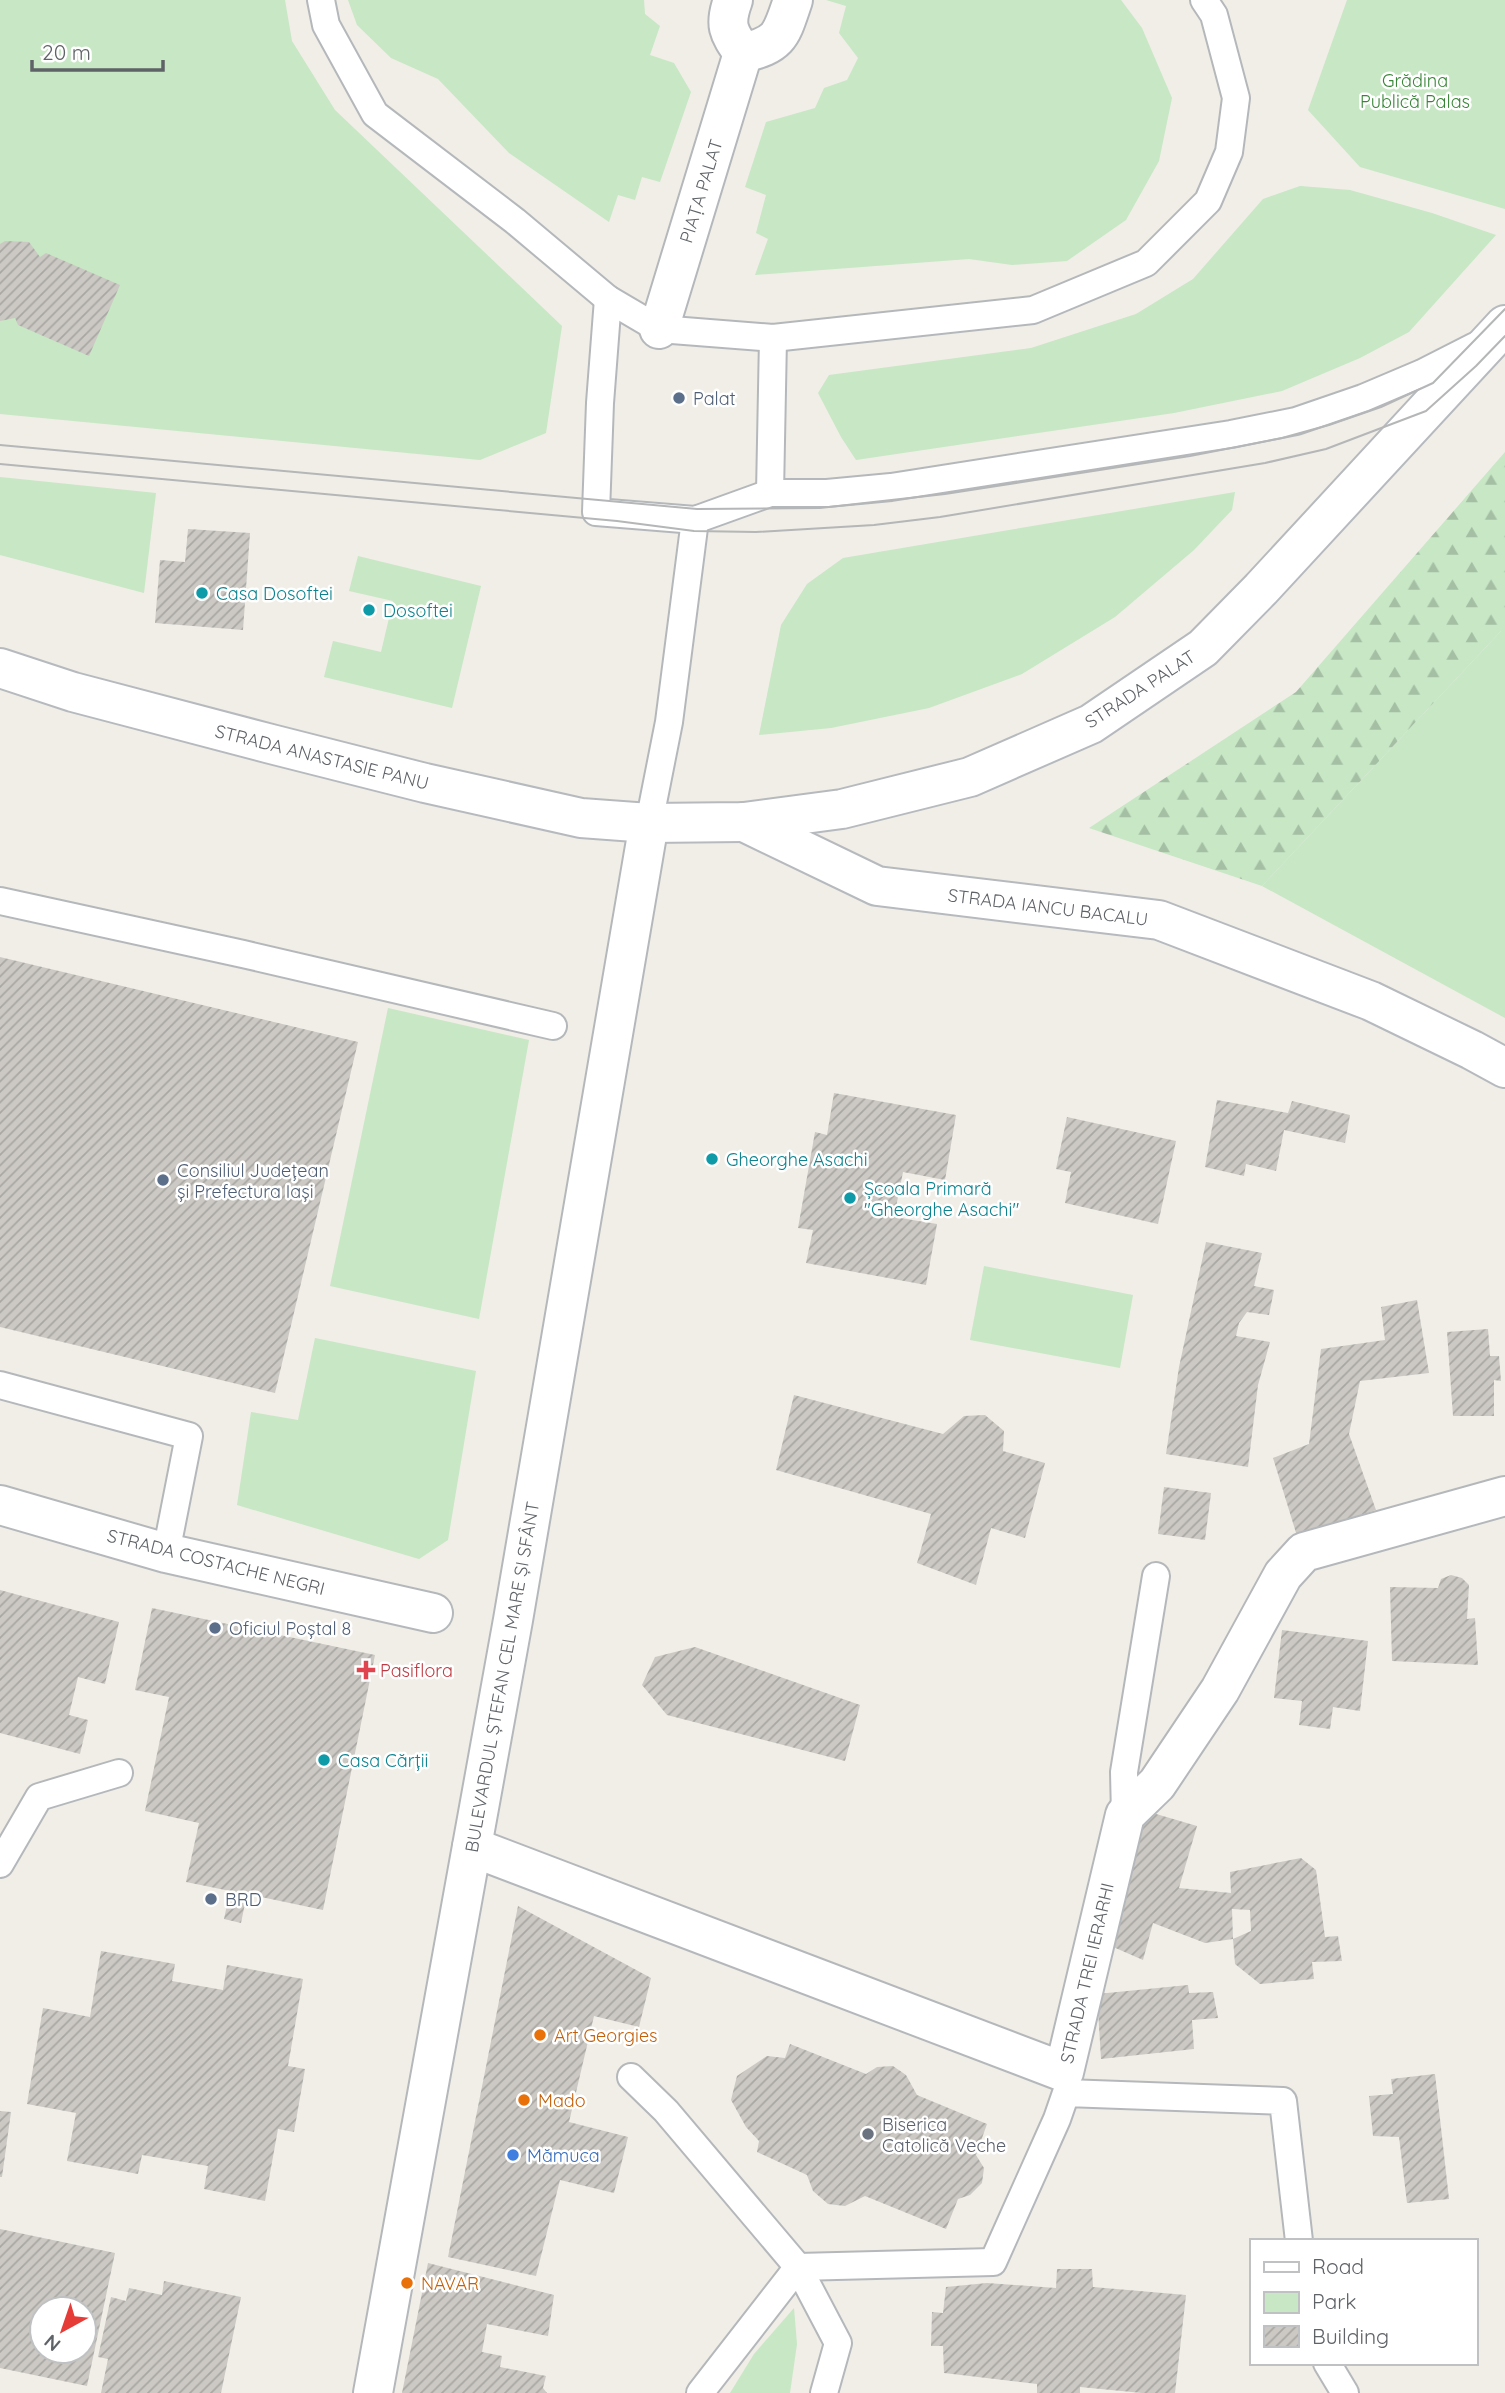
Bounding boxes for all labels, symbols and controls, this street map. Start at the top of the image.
scale bar [32,28,163,72]
text: 20 m [42,39,91,65]
park label: Grădina Publică Palas [1360,69,1470,113]
street label: PIAȚA PALAT [674,136,728,246]
place label: Palat [693,387,736,410]
marker: Palat [671,390,687,406]
place label: Casa Dosoftei [216,582,333,605]
marker: Casa Dosoftei [194,585,210,601]
place label: Dosoftei [383,599,453,622]
marker: Dosoftei [361,602,377,618]
street label: STRADA PALAT [1080,645,1200,733]
street label: STRADA ANASTASIE PANU [213,719,431,795]
street label: STRADA IANCU BACALU [947,883,1149,931]
place label: Gheorghe Asachi [726,1148,868,1171]
marker: Gheorghe Asachi [704,1151,720,1167]
place label: Consiliul Județean și Prefectura Iași [177,1159,329,1203]
marker: Consiliul Județean și Prefectura Iași [155,1172,171,1188]
place label: Școala Primară "Gheorghe Asachi" [864,1177,1019,1221]
marker: Școala Primară "Gheorghe Asachi" [842,1190,858,1206]
street label: BULEVARDUL ȘTEFAN CEL MARE ȘI SFÂNT [460,1500,544,1854]
street label: STRADA COSTACHE NEGRI [105,1524,327,1600]
place label: Oficiul Poștal 8 [229,1617,351,1640]
marker: Oficiul Poștal 8 [207,1620,223,1636]
place label: Pasiflora [380,1659,453,1682]
marker: Pasiflora [358,1662,374,1678]
place label: Casa Cărții [338,1749,428,1772]
marker: Casa Cărții [316,1752,332,1768]
street label: STRADA TREI IERARHI [1055,1880,1119,2066]
place label: BRD [225,1888,262,1911]
marker: BRD [203,1891,219,1907]
place label: Art Georgies [554,2024,658,2047]
marker: Art Georgies [532,2027,548,2043]
place label: Mado [538,2089,586,2112]
marker: Mado [516,2092,532,2108]
place label: Biserica Catolică Veche [882,2113,1006,2157]
marker: Biserica Catolică Veche [860,2126,876,2142]
place label: Mămuca [527,2144,600,2167]
marker: Mămuca [505,2147,521,2163]
legend [1250,2239,1477,2365]
text: Road [1312,2253,1364,2279]
place label: NAVAR [421,2272,479,2295]
marker: NAVAR [399,2275,415,2291]
text: Park [1312,2288,1356,2314]
north arrow [28,2295,98,2365]
text: Building [1312,2323,1389,2349]
text: N [39,2329,65,2357]

